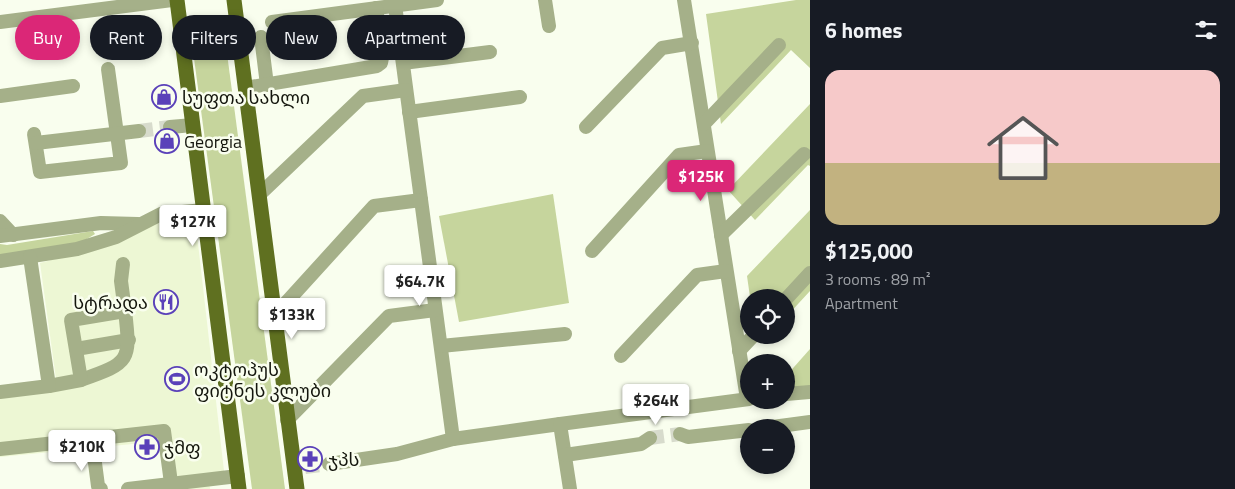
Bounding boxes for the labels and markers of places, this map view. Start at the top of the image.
shop icon: სუფთა სახლი [151,84,177,110]
place label: სუფთა სახლი [182,84,310,111]
shop icon: Georgia [154,128,180,154]
place label: Georgia [184,128,242,155]
pin: $125K [666,160,736,202]
pin: $127K [158,204,228,247]
pin: $64.7K [379,264,461,307]
place label: სტრადა [73,289,148,316]
restaurant icon: სტრადა [153,289,179,315]
pin: $133K [257,298,327,340]
place label: ოკტოპუს ფიტნეს კლუბი [194,356,331,404]
sports icon: ოკტოპუს ფიტნეს კლუბი [164,366,190,392]
pin: $264K [621,384,691,426]
pin: $210K [47,430,117,472]
pharmacy icon: ჯმფ [134,434,160,460]
place label: ჯმფ [164,434,201,461]
pharmacy icon: ჯპს [297,446,323,472]
place label: ჯპს [328,446,359,473]

